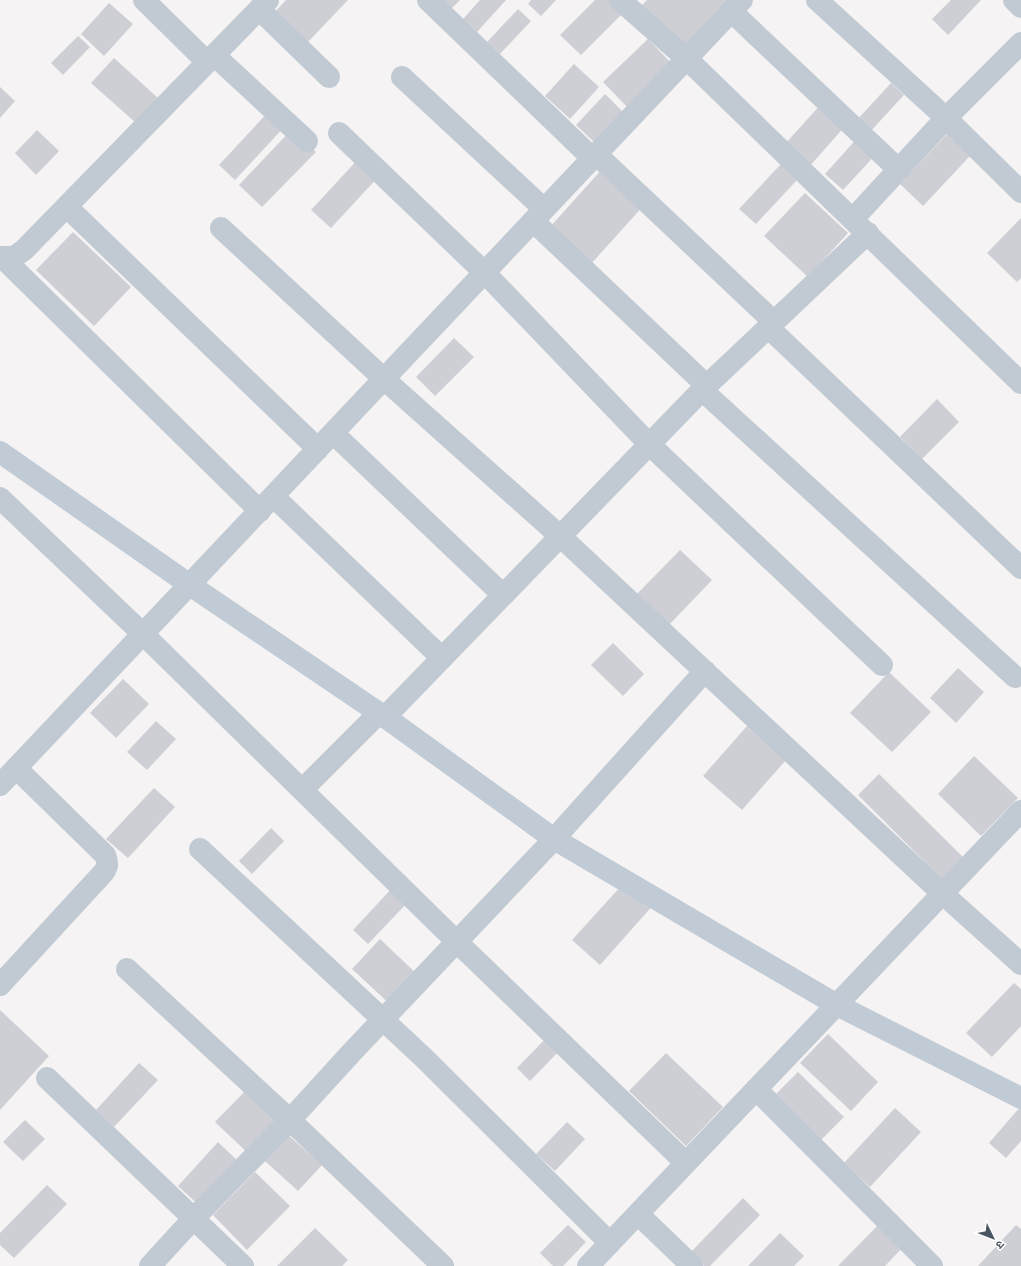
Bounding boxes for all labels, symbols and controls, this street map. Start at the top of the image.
north arrow [973,1218,1013,1258]
text: उ [993,1238,1008,1252]

